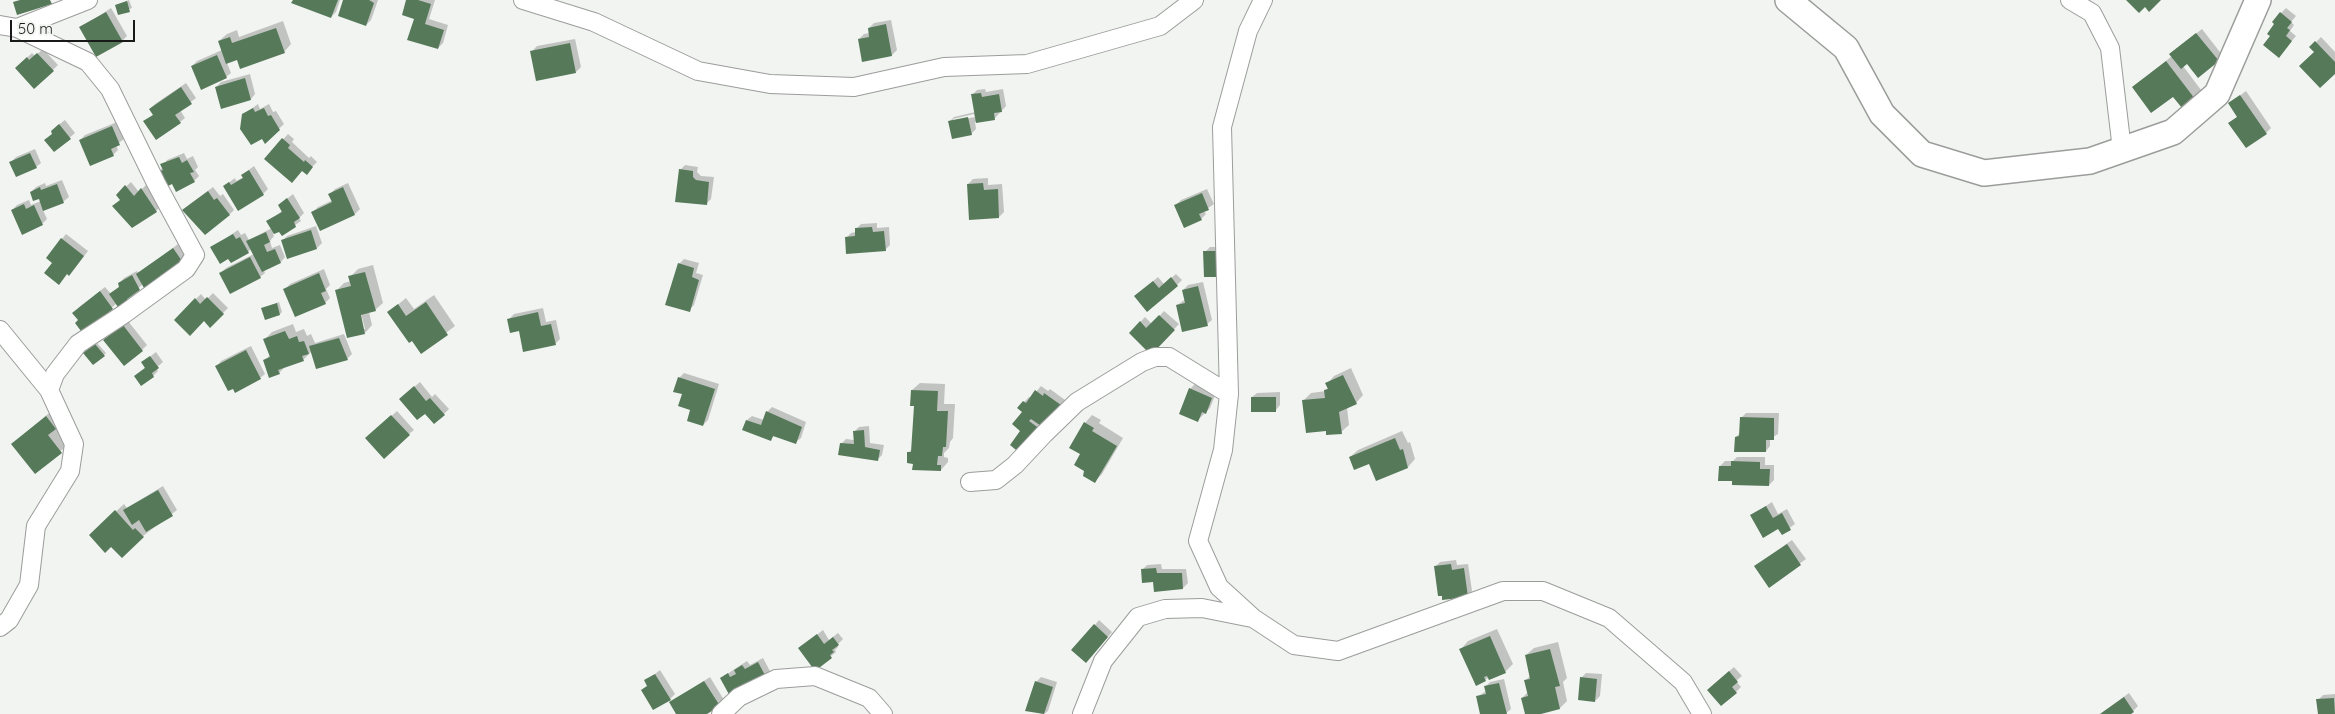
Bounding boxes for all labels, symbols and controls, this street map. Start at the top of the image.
scale bar [12,10,138,42]
text: 50 m [18,19,53,38]

